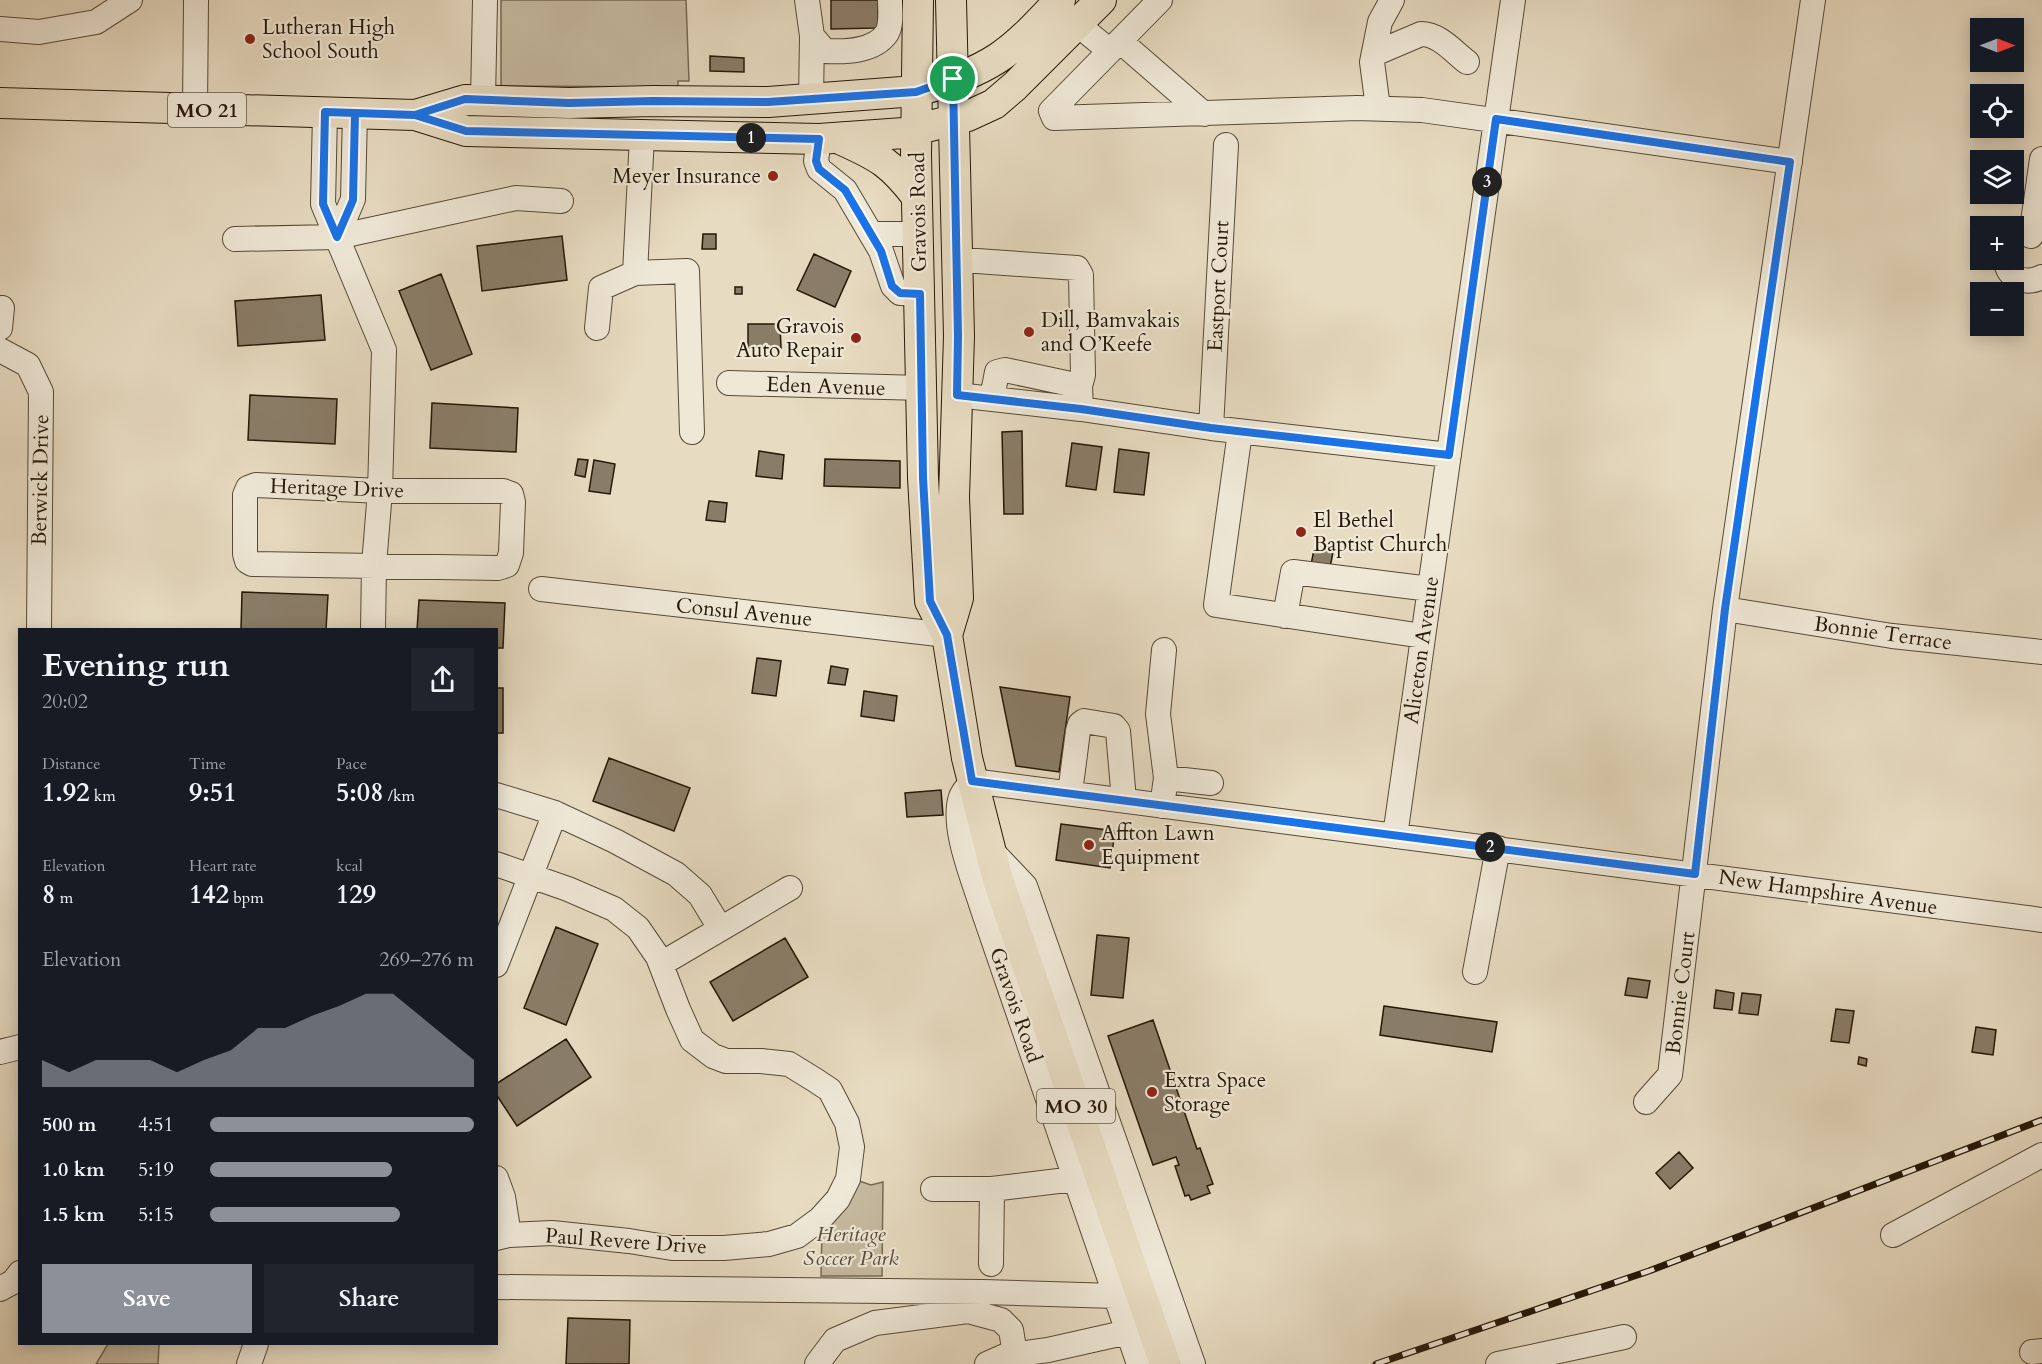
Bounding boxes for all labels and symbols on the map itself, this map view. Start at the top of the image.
place label: Lutheran High School South [262,13,395,66]
north arrow [1970,18,2024,72]
marker: Lutheran High School South [243,32,257,46]
pin [927,53,978,104]
road number: MO 21 [168,93,246,127]
pin: 1 [736,123,766,153]
street label: Gravois Road [903,152,934,272]
place label: Meyer Insurance [612,162,761,191]
pin: 3 [1472,167,1502,197]
marker: Meyer Insurance [766,169,780,183]
street label: Eastport Court [1201,219,1236,352]
place label: Dill, Bamvakais and O’Keefe [1041,306,1180,359]
place label: Gravois Auto Repair [736,312,844,365]
marker: Dill, Bamvakais and O’Keefe [1022,325,1036,339]
marker: Gravois Auto Repair [849,331,863,345]
street label: Eden Avenue [766,370,886,403]
street label: Berwick Drive [25,414,56,546]
street label: Heritage Drive [269,472,405,505]
place label: El Bethel Baptist Church [1313,506,1448,559]
marker: El Bethel Baptist Church [1294,525,1308,539]
street label: Aliceton Avenue [1397,574,1446,726]
street label: Consul Avenue [674,591,814,634]
street label: Bonnie Terrace [1812,609,1954,658]
place label: Affton Lawn Equipment [1101,819,1215,872]
pin: 2 [1475,832,1505,862]
marker: Affton Lawn Equipment [1082,838,1096,852]
street label: New Hampshire Avenue [1717,863,1939,922]
street label: Bonnie Court [1659,929,1702,1056]
street label: Gravois Road [982,944,1049,1067]
place label: Extra Space Storage [1164,1066,1266,1119]
marker: Extra Space Storage [1145,1085,1159,1099]
road number: MO 30 [1037,1089,1115,1123]
park label: Heritage Soccer Park [803,1220,899,1273]
street label: Paul Revere Drive [544,1221,708,1262]

